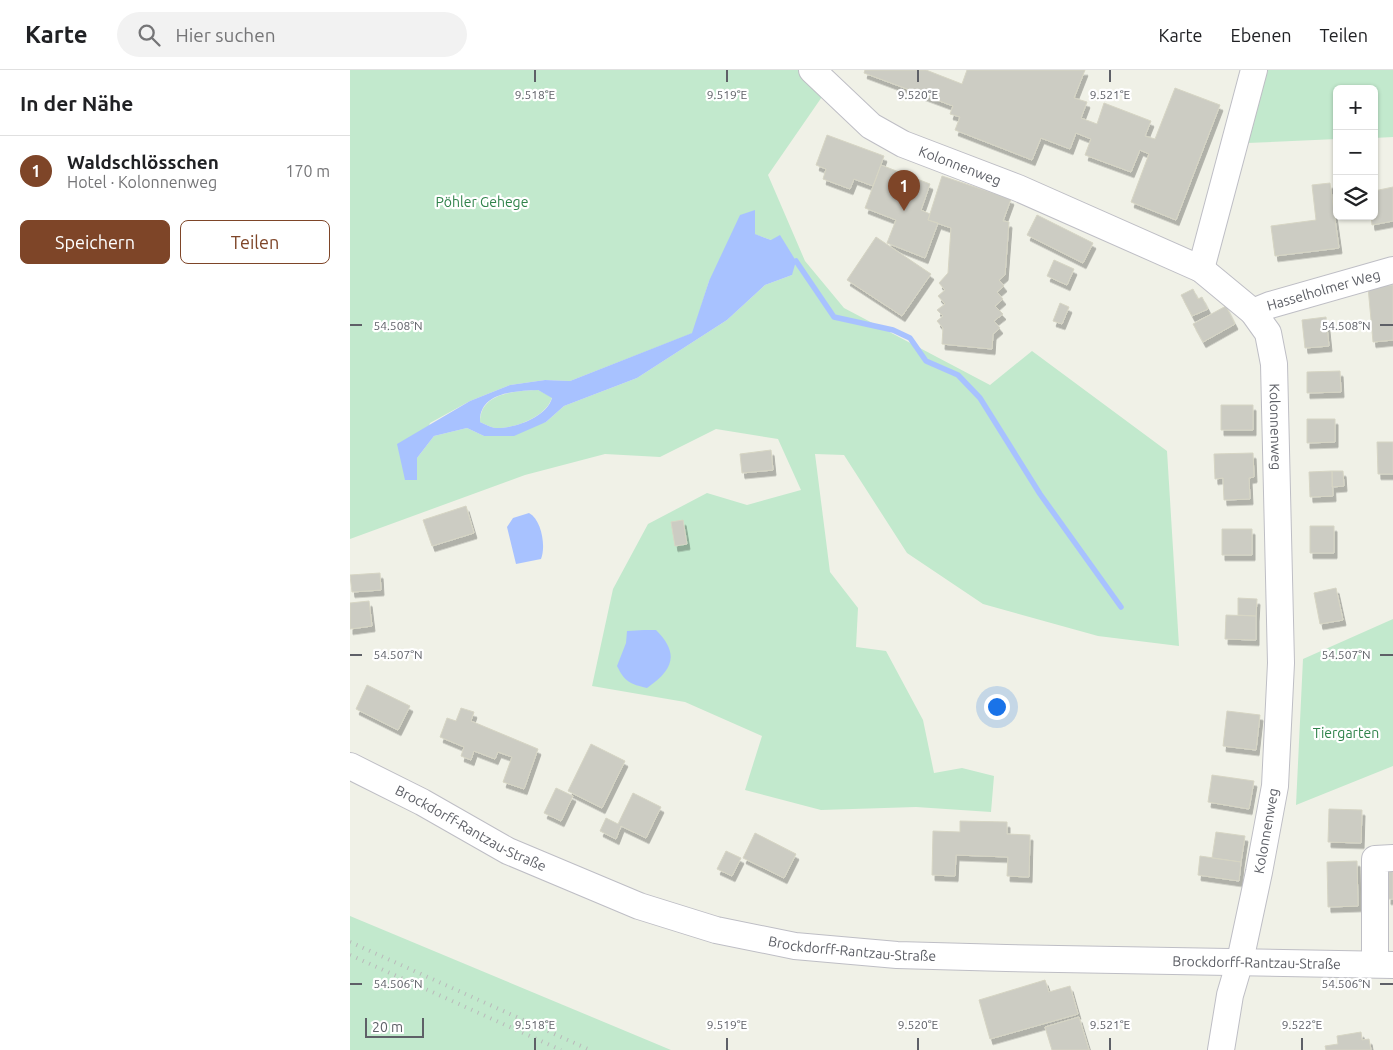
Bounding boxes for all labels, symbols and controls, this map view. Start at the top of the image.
search box [117,12,467,57]
text: Karte [25,21,87,48]
icon: search [135,21,163,49]
text: Hier suchen [175,24,276,46]
text: Karte [1159,25,1203,45]
text: Ebenen [1231,25,1292,45]
text: Teilen [1320,25,1368,45]
map controls [1333,85,1378,220]
button: + [1333,85,1378,130]
text: 9.518°E [515,88,556,101]
text: 9.519°E [707,88,748,101]
text: 9.520°E [898,88,939,101]
text: 9.521°E [1090,88,1131,101]
text: In der Nähe [20,91,133,115]
button: − [1333,130,1378,175]
street label: Kolonnenweg [917,143,1003,189]
text: Waldschlösschen [67,151,219,173]
text: 1 [31,162,41,180]
text: 170 m [285,162,330,180]
pin: 1 [888,170,920,211]
text: Hotel · Kolonnenweg [67,173,217,191]
button: layers [1333,175,1378,220]
park label: Pöhler Gehege [436,194,528,210]
button: Speichern [20,220,170,264]
button: Teilen [180,220,330,264]
street label: Hasselholmer Weg [1265,266,1382,314]
text: 54.508°N [373,319,423,332]
text: 54.508°N [1321,319,1371,332]
street label: Kolonnenweg [1266,383,1284,470]
text: 54.507°N [373,648,423,661]
text: 54.507°N [1321,648,1371,661]
your location [984,694,1010,720]
park label: Tiergarten [1313,725,1379,741]
street label: Brockdorff-Rantzau-Straße [393,782,549,874]
street label: Kolonnenweg [1251,787,1281,875]
street label: Brockdorff-Rantzau-Straße [767,933,936,964]
street label: Brockdorff-Rantzau-Straße [1172,953,1341,972]
text: 54.506°N [373,977,423,990]
text: 54.506°N [1321,977,1371,990]
scale bar [365,1015,424,1038]
text: 9.518°E [515,1018,556,1031]
text: 9.519°E [707,1018,748,1031]
text: 9.520°E [898,1018,939,1031]
text: 9.521°E [1090,1018,1131,1031]
text: 9.522°E [1282,1018,1323,1031]
text: 20 m [372,1019,403,1035]

